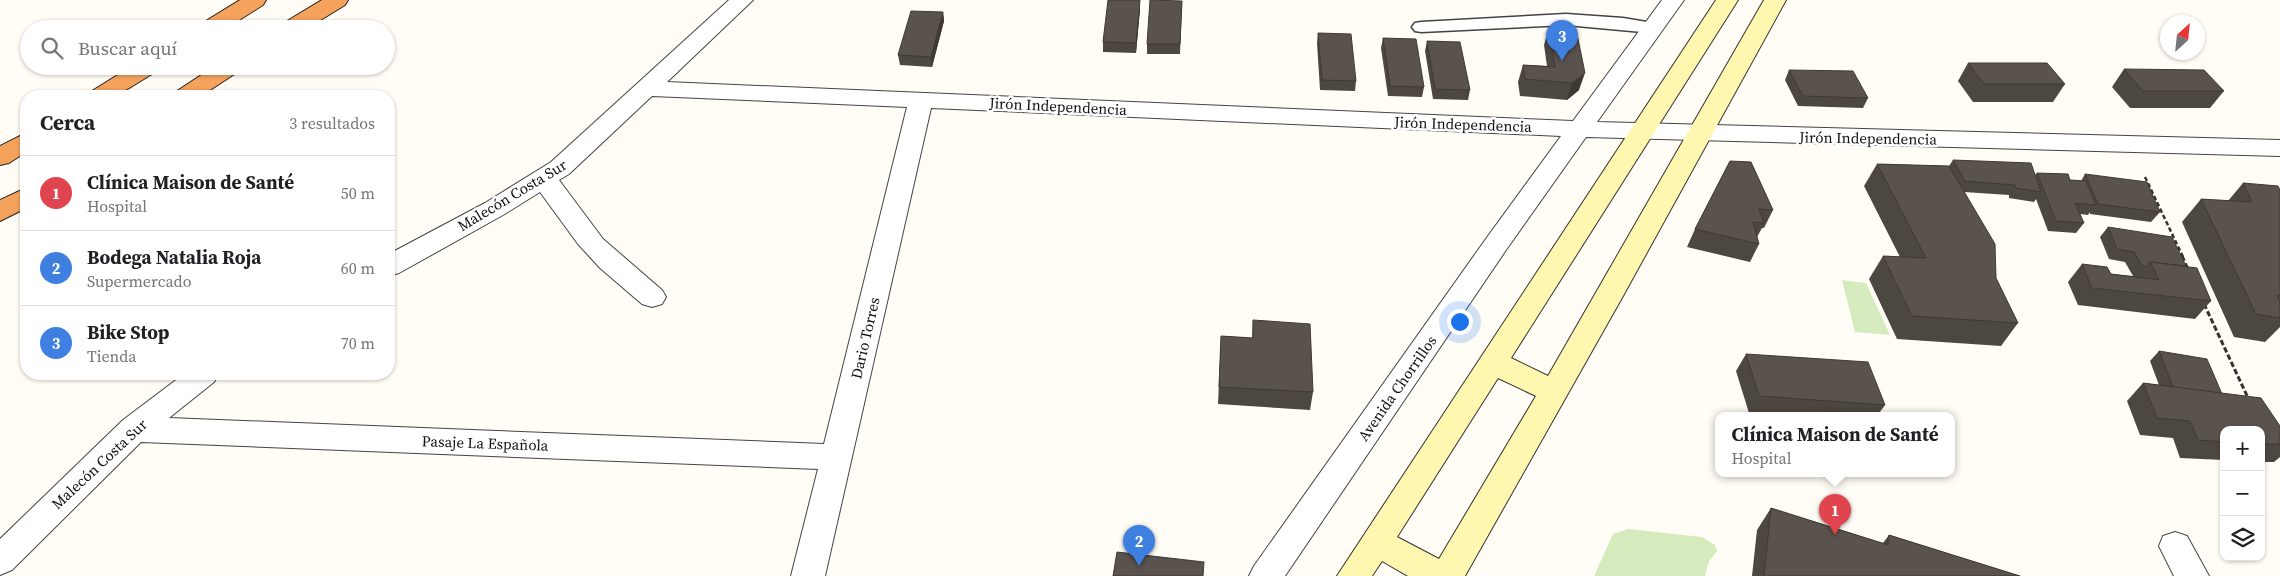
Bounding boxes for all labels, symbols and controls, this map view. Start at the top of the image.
north arrow [2160,15,2205,60]
search box [20,20,395,75]
pin: 3 [1546,20,1578,61]
icon: search [38,34,66,62]
text: Buscar aquí [78,35,177,61]
street label: Jirón Independencia [988,92,1128,120]
text: Cerca [40,108,95,137]
street label: Jirón Independencia [1393,111,1533,137]
text: 3 resultados [289,112,375,134]
street label: Jirón Independencia [1798,126,1937,150]
street label: Malecón Costa Sur [453,154,571,236]
text: Clínica Maison de Santé [87,169,294,195]
text: 1 [52,182,60,204]
text: 50 m [341,182,375,204]
text: Hospital [87,195,147,217]
text: Bodega Natalia Roja [87,244,261,270]
text: 2 [52,257,60,279]
text: 60 m [341,257,375,279]
text: Supermercado [87,270,191,292]
street label: Dario Torres [845,295,885,381]
your location [1447,309,1473,335]
text: Bike Stop [87,319,169,345]
street label: Avenida Chorrillos [1353,331,1441,445]
text: 3 [52,332,60,354]
text: 70 m [341,332,375,354]
text: Tienda [87,345,136,367]
popup [1715,412,1955,477]
street label: Malecón Costa Sur [47,414,152,514]
text: Clínica Maison de Santé [1731,421,1939,447]
map controls [2220,426,2265,561]
button: + [2220,426,2265,471]
street label: Pasaje La Española [421,430,549,456]
text: Hospital [1731,447,1792,469]
button: − [2220,471,2265,516]
pin: 1 [1819,494,1851,535]
button: layers [2220,516,2265,561]
pin: 2 [1123,525,1155,566]

